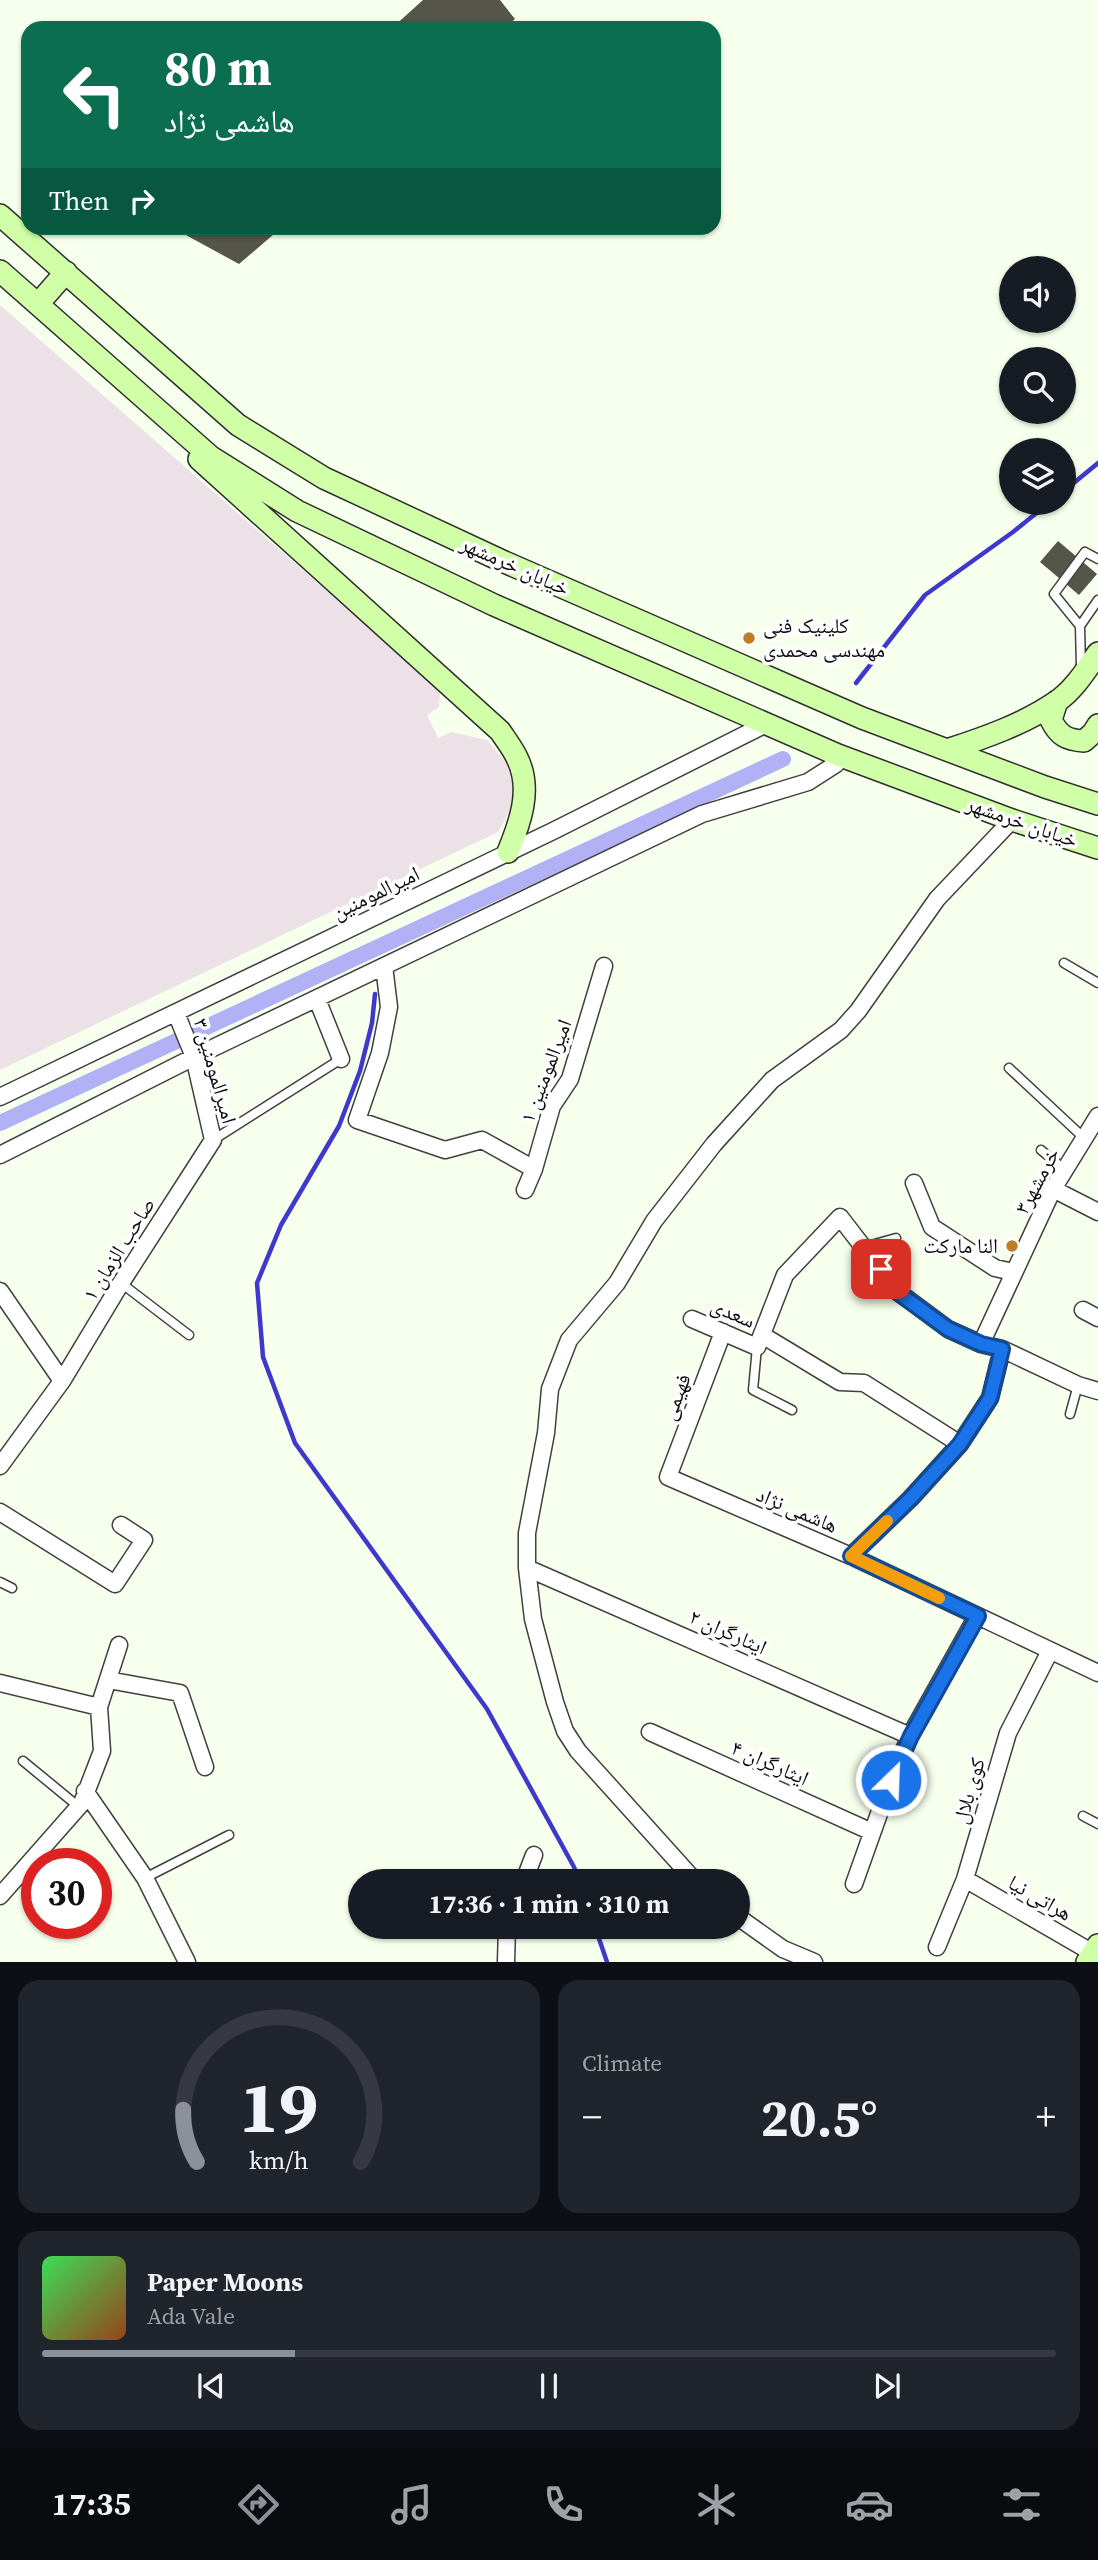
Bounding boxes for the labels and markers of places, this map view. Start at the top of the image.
place label: کلینیک فنی مهندسی محمدی [763,611,885,664]
marker: کلینیک فنی مهندسی محمدی [741,630,757,646]
place label: النا مارکت [923,1231,998,1260]
marker: النا مارکت [1004,1238,1020,1254]
pin [851,1239,911,1299]

